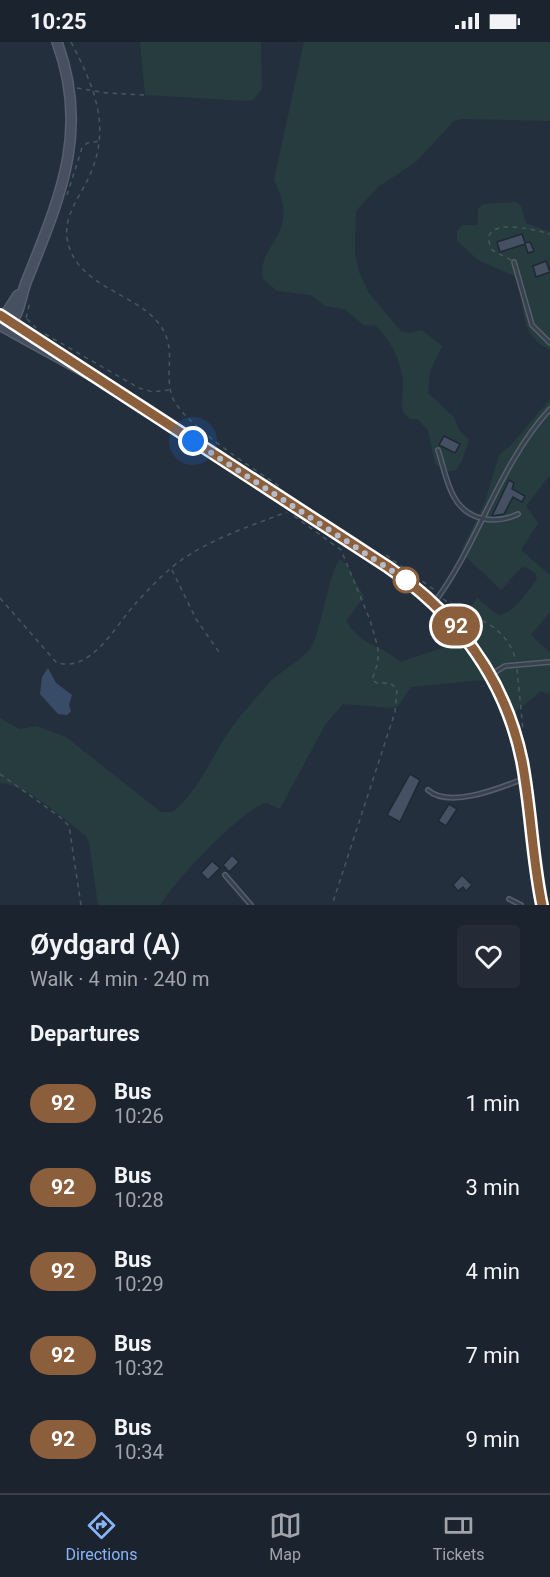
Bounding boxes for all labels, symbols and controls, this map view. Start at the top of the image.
text: 10:25 [30,9,87,34]
your location [178,426,208,456]
unlabelled marker [393,567,419,593]
line badge: 92 [429,606,483,646]
text: 92 [444,614,468,638]
button: heart [457,925,520,988]
text: Øydgard (A) [30,928,181,961]
text: Walk · 4 min · 240 m [30,967,209,991]
text: Departures [30,1021,140,1046]
text: Bus [114,1079,152,1104]
text: 92 [51,1091,75,1115]
text: 1 min [465,1091,520,1116]
text: 10:26 [114,1104,164,1128]
text: Bus [114,1163,152,1188]
text: 92 [51,1175,75,1199]
text: 3 min [465,1175,520,1200]
text: 10:28 [114,1188,164,1212]
text: Bus [114,1247,152,1272]
text: 92 [51,1259,75,1283]
text: 4 min [465,1259,520,1284]
text: 10:29 [114,1272,164,1296]
text: Bus [114,1331,152,1356]
text: 92 [51,1343,75,1367]
text: 7 min [465,1343,520,1368]
text: 10:32 [114,1356,164,1380]
text: Bus [114,1415,152,1440]
text: 92 [51,1427,75,1451]
text: 9 min [465,1427,520,1452]
text: 10:34 [114,1440,164,1464]
tab: Directions [66,1509,137,1564]
tab: Map [269,1509,302,1564]
tab: Tickets [433,1509,484,1564]

